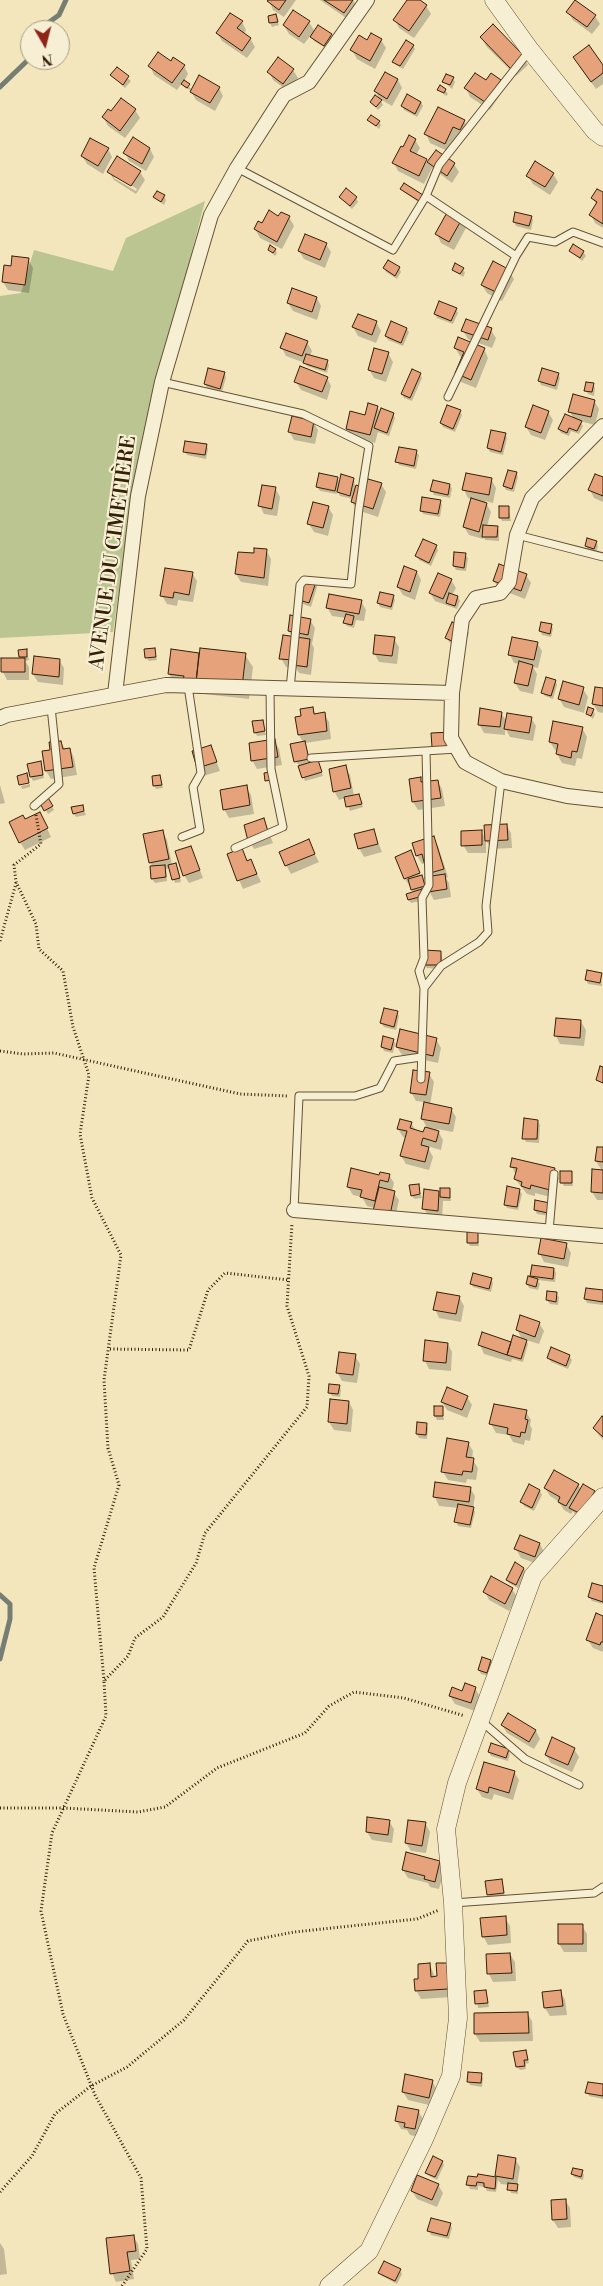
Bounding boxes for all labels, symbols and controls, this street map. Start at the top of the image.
north arrow [20,20,70,70]
text: N [40,49,54,69]
street label: AVENUE DU CIMETIÈRE [86,434,142,672]

